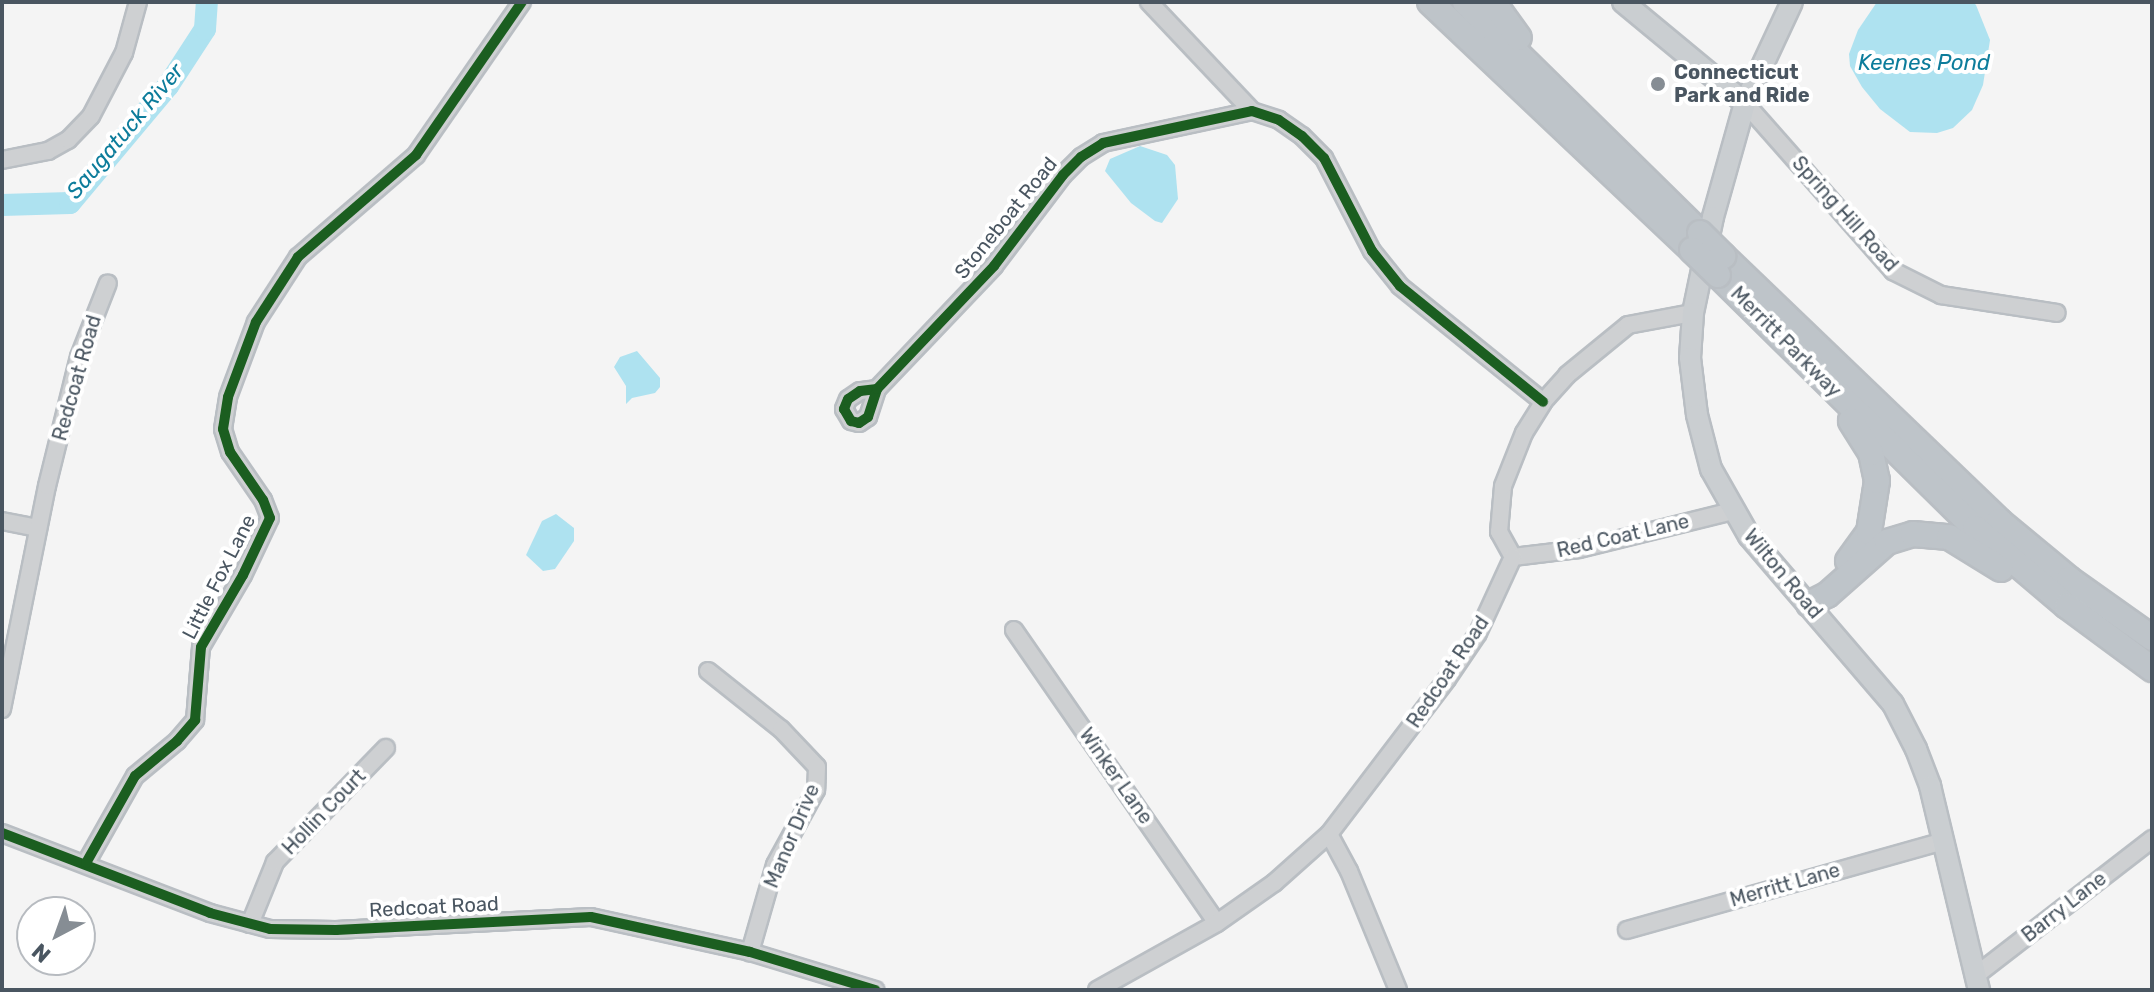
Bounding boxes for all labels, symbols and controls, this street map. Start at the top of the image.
water label: Keenes Pond [1858,50,1990,76]
water label: Saugatuck River [61,58,189,204]
place label: Connecticut Park and Ride [1674,60,1810,107]
marker: Connecticut Park and Ride [1649,75,1667,93]
street label: Spring Hill Road [1787,151,1903,277]
street label: Stoneboat Road [950,152,1062,284]
street label: Merritt Parkway [1726,282,1846,402]
street label: Redcoat Road [48,312,106,444]
street label: Red Coat Lane [1555,509,1691,563]
street label: Little Fox Lane [177,511,261,643]
street label: Wilton Road [1739,524,1827,624]
street label: Redcoat Road [1402,612,1494,732]
street label: Winker Lane [1074,723,1158,829]
street label: Hollin Court [277,764,371,860]
street label: Manor Drive [759,780,825,892]
street label: Merritt Lane [1727,858,1843,912]
street label: Barry Lane [2017,866,2111,948]
street label: Redcoat Road [369,892,499,922]
north arrow [16,896,96,976]
text: N [26,938,56,968]

